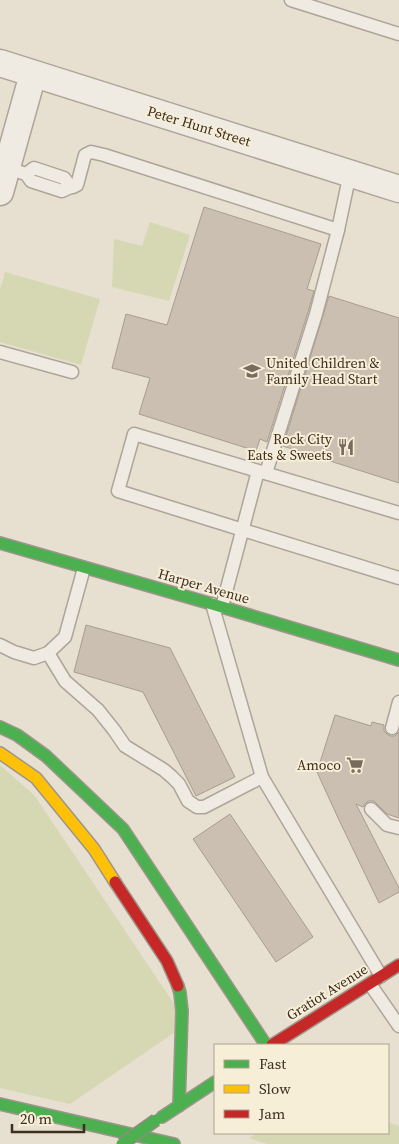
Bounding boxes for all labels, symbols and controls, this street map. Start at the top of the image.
street label: Peter Hunt Street [145,101,254,151]
place label: United Children & Family Head Start [266,353,380,389]
school or university icon: United Children & Family Head Start [242,361,262,381]
place label: Rock City Eats & Sweets [247,429,333,465]
restaurant icon: Rock City Eats & Sweets [336,437,356,457]
street label: Harper Avenue [156,563,252,609]
place label: Amoco [297,755,341,775]
supermarket icon: Amoco [345,755,365,775]
street label: Gratiot Avenue [282,959,372,1025]
legend [214,1044,389,1134]
text: Fast [259,1053,286,1074]
text: Slow [259,1078,291,1099]
scale bar [12,1102,85,1134]
text: Jam [258,1103,286,1124]
text: 20 m [20,1108,52,1129]

